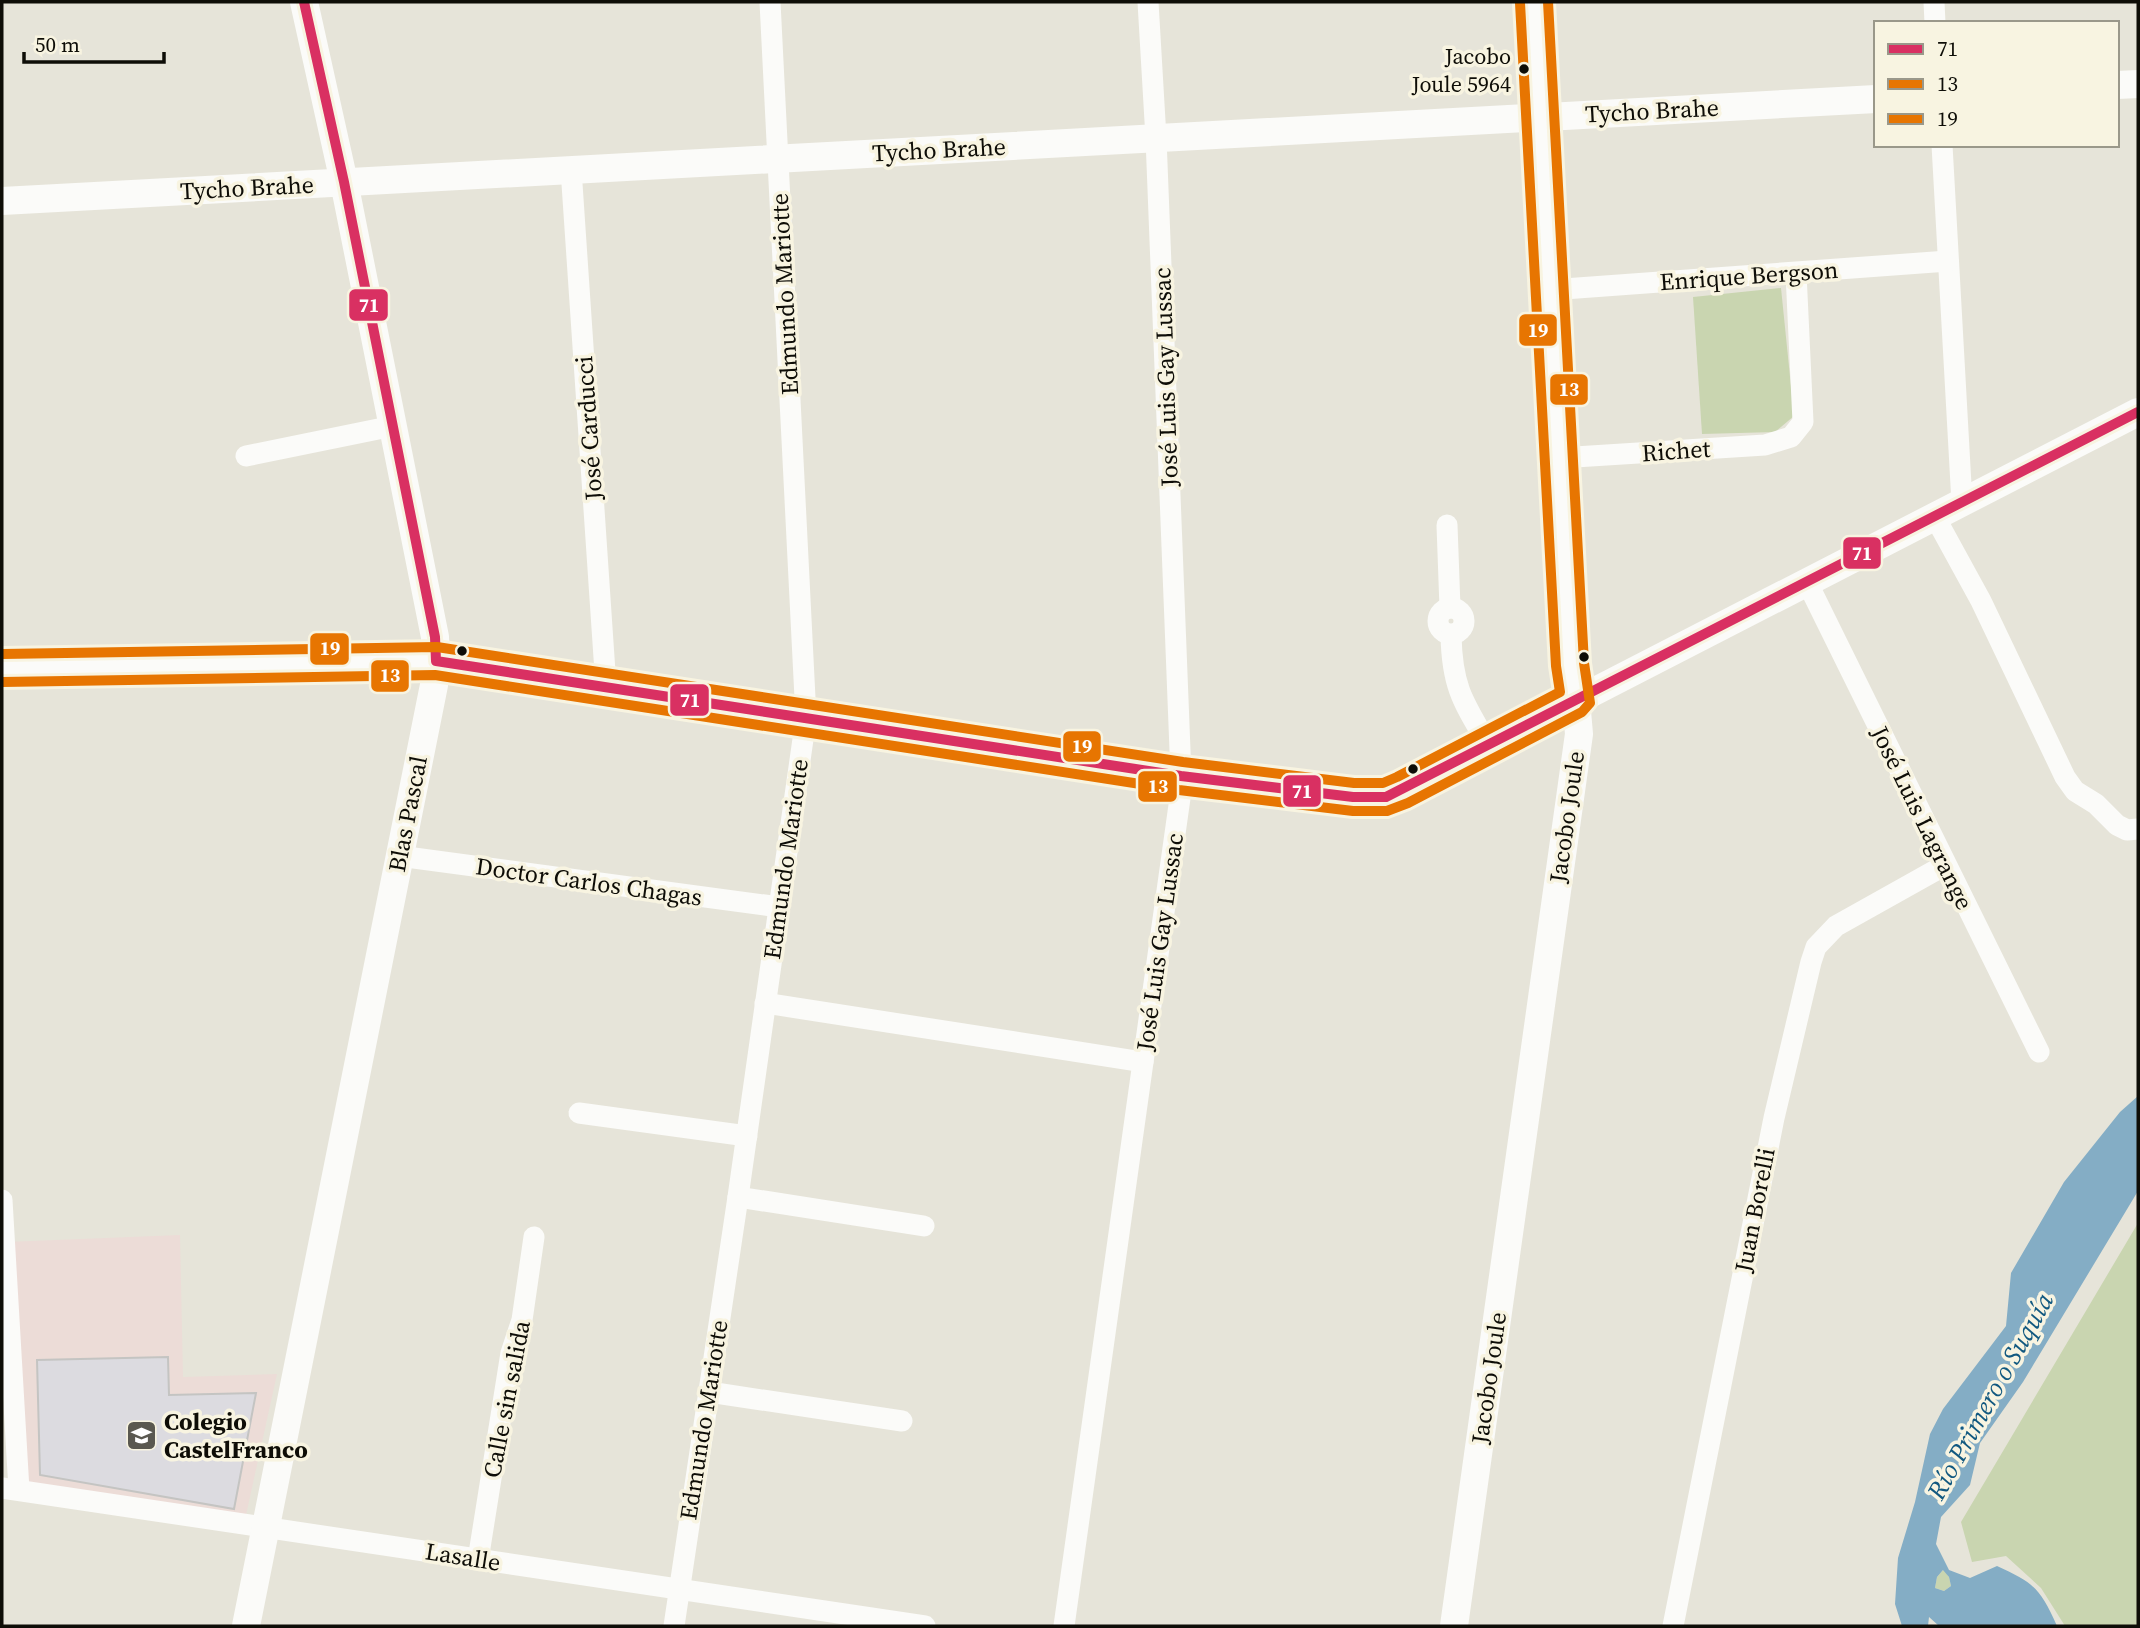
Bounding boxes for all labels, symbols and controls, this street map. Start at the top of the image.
scale bar [24,21,164,65]
legend [1874,21,2119,147]
text: 50 m [35,30,80,59]
text: 71 [1937,34,1958,63]
place label: Jacobo Joule 5964 [1411,41,1511,99]
marker: Jacobo Joule 5964 [1517,62,1531,76]
text: 13 [1937,69,1958,98]
street label: Tycho Brahe [1584,91,1720,130]
text: 19 [1937,104,1958,133]
street label: Tycho Brahe [871,130,1007,169]
street label: Tycho Brahe [179,168,315,207]
street label: Edmundo Mariotte [763,192,806,396]
street label: Enrique Bergson [1658,253,1839,298]
street label: José Luis Gay Lussac [1145,267,1186,488]
line badge: 71 [348,288,389,322]
text: 71 [359,292,379,318]
line badge: 19 [1518,313,1558,347]
text: 19 [1528,317,1548,343]
street label: José Carducci [567,355,610,502]
line badge: 13 [1549,373,1589,406]
text: 13 [1559,376,1579,402]
street label: Richet [1641,432,1712,469]
line badge: 71 [1842,536,1882,570]
text: 71 [1852,540,1872,566]
line badge: 19 [309,632,350,666]
text: 19 [320,635,340,661]
unlabelled marker [455,644,469,658]
unlabelled marker [1577,650,1591,664]
line badge: 13 [370,659,410,693]
text: 13 [380,662,400,688]
line badge: 71 [669,683,710,717]
text: 71 [680,687,700,713]
street label: José Luis Lagrange [1863,720,1981,915]
line badge: 19 [1062,730,1102,763]
text: 19 [1072,733,1092,759]
street label: Jacobo Joule [1541,749,1592,886]
street label: Blas Pascal [380,753,435,875]
street label: Edmundo Mariotte [755,757,816,961]
unlabelled marker [1406,762,1420,776]
line badge: 13 [1137,770,1178,803]
text: 13 [1148,773,1168,799]
line badge: 71 [1282,774,1322,808]
text: 71 [1292,778,1312,804]
street label: José Luis Gay Lussac [1128,831,1191,1054]
street label: Doctor Carlos Chagas [474,849,704,914]
street label: Juan Borelli [1726,1145,1783,1276]
water label: Río Primero o Suquía [1918,1286,2062,1507]
street label: Jacobo Joule [1463,1310,1514,1447]
street label: Calle sin salida [475,1317,538,1480]
street label: Edmundo Mariotte [671,1318,736,1522]
place label: Colegio CastelFranco [164,1405,308,1466]
school or university icon: Colegio CastelFranco [124,1419,158,1453]
street label: Lasalle [423,1534,503,1579]

